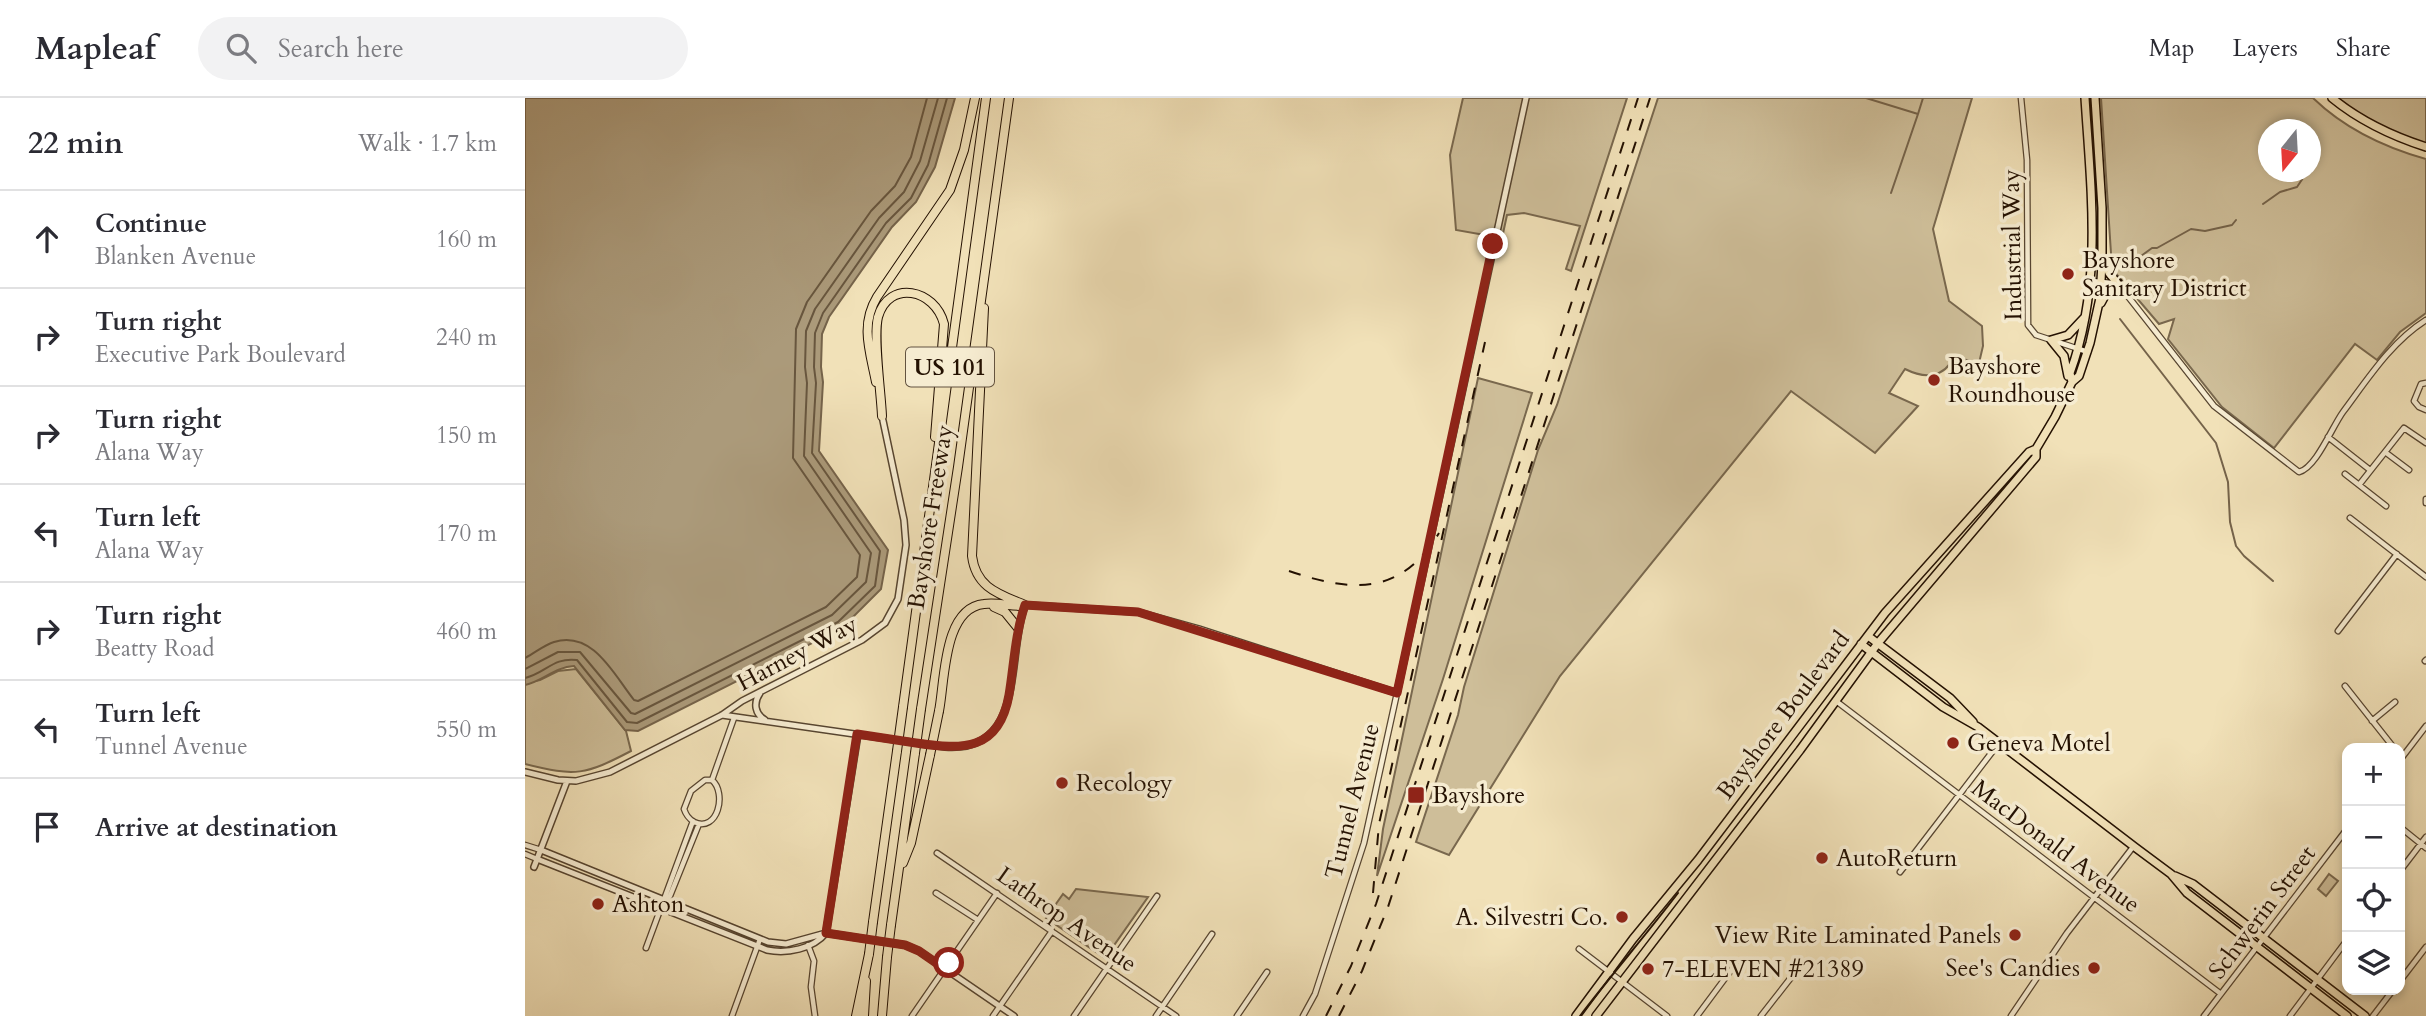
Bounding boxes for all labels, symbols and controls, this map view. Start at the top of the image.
search box [198,17,688,80]
text: Mapleaf [35,26,156,71]
icon: search [222,29,260,67]
text: Search here [278,31,404,66]
text: Map [2149,32,2195,65]
text: Layers [2233,32,2298,65]
text: Share [2336,32,2391,65]
north arrow [2258,119,2321,182]
text: 22 min [28,123,123,164]
text: Walk · 1.7 km [358,128,497,159]
street label: Industrial Way [1995,169,2030,321]
text: Continue [95,206,207,241]
icon: ahead [28,220,66,258]
text: 160 m [436,224,497,255]
route end [1477,228,1508,259]
text: Blanken Avenue [95,241,256,272]
place label: Bayshore Sanitary District [2082,244,2247,305]
marker: Bayshore Sanitary District [2060,266,2076,282]
text: Turn right [95,304,222,339]
icon: right [28,318,66,356]
text: 240 m [436,322,497,353]
text: Executive Park Boulevard [95,339,346,370]
road number: US 101 [906,348,994,386]
place label: Bayshore Roundhouse [1948,350,2075,411]
marker: Bayshore Roundhouse [1926,372,1942,388]
text: Turn right [95,402,222,437]
icon: right [28,416,66,454]
text: 150 m [436,420,497,451]
street label: Bayshore Freeway [900,422,961,612]
text: Alana Way [95,437,204,468]
text: Turn left [95,500,200,535]
icon: left [28,514,66,552]
text: 170 m [436,518,497,549]
text: Alana Way [95,535,204,566]
text: Turn right [95,598,222,633]
street label: Harney Way [731,608,864,699]
icon: right [28,612,66,650]
text: 460 m [436,616,497,647]
street label: Bayshore Boulevard [1709,624,1858,806]
text: Beatty Road [95,633,214,664]
text: Turn left [95,696,200,731]
icon: left [28,710,66,748]
text: 550 m [436,714,497,745]
street label: Tunnel Avenue [1317,720,1388,882]
place label: Geneva Motel [1967,727,2111,760]
text: Tunnel Avenue [95,731,248,762]
marker: Geneva Motel [1945,735,1961,751]
map controls [2342,743,2405,995]
button: + [2342,743,2405,806]
place label: Recology [1076,767,1173,800]
street label: MacDonald Avenue [1964,772,2147,921]
marker: Recology [1054,775,1070,791]
place label: Bayshore [1432,779,1525,812]
marker: Bayshore [1406,785,1426,805]
button: − [2342,806,2405,869]
icon: arrive [28,808,66,846]
text: Arrive at destination [95,810,338,845]
street label: Schwerin Street [2201,838,2324,986]
place label: AutoReturn [1836,842,1958,875]
marker: AutoReturn [1814,850,1830,866]
street label: Lathrop Avenue [990,859,1144,980]
button: locate [2342,869,2405,932]
place label: Ashton [612,888,685,921]
marker: Ashton [590,896,606,912]
place label: A. Silvestri Co. [1455,901,1608,934]
marker: A. Silvestri Co. [1614,909,1630,925]
place label: View Rite Laminated Panels [1715,919,2001,952]
marker: View Rite Laminated Panels [2007,927,2023,943]
button: layers [2342,932,2405,995]
route start [933,947,964,978]
place label: See's Candies [1945,952,2080,985]
place label: 7-ELEVEN #21389 [1662,953,1864,986]
marker: See's Candies [2086,960,2102,976]
marker: 7-ELEVEN #21389 [1640,961,1656,977]

